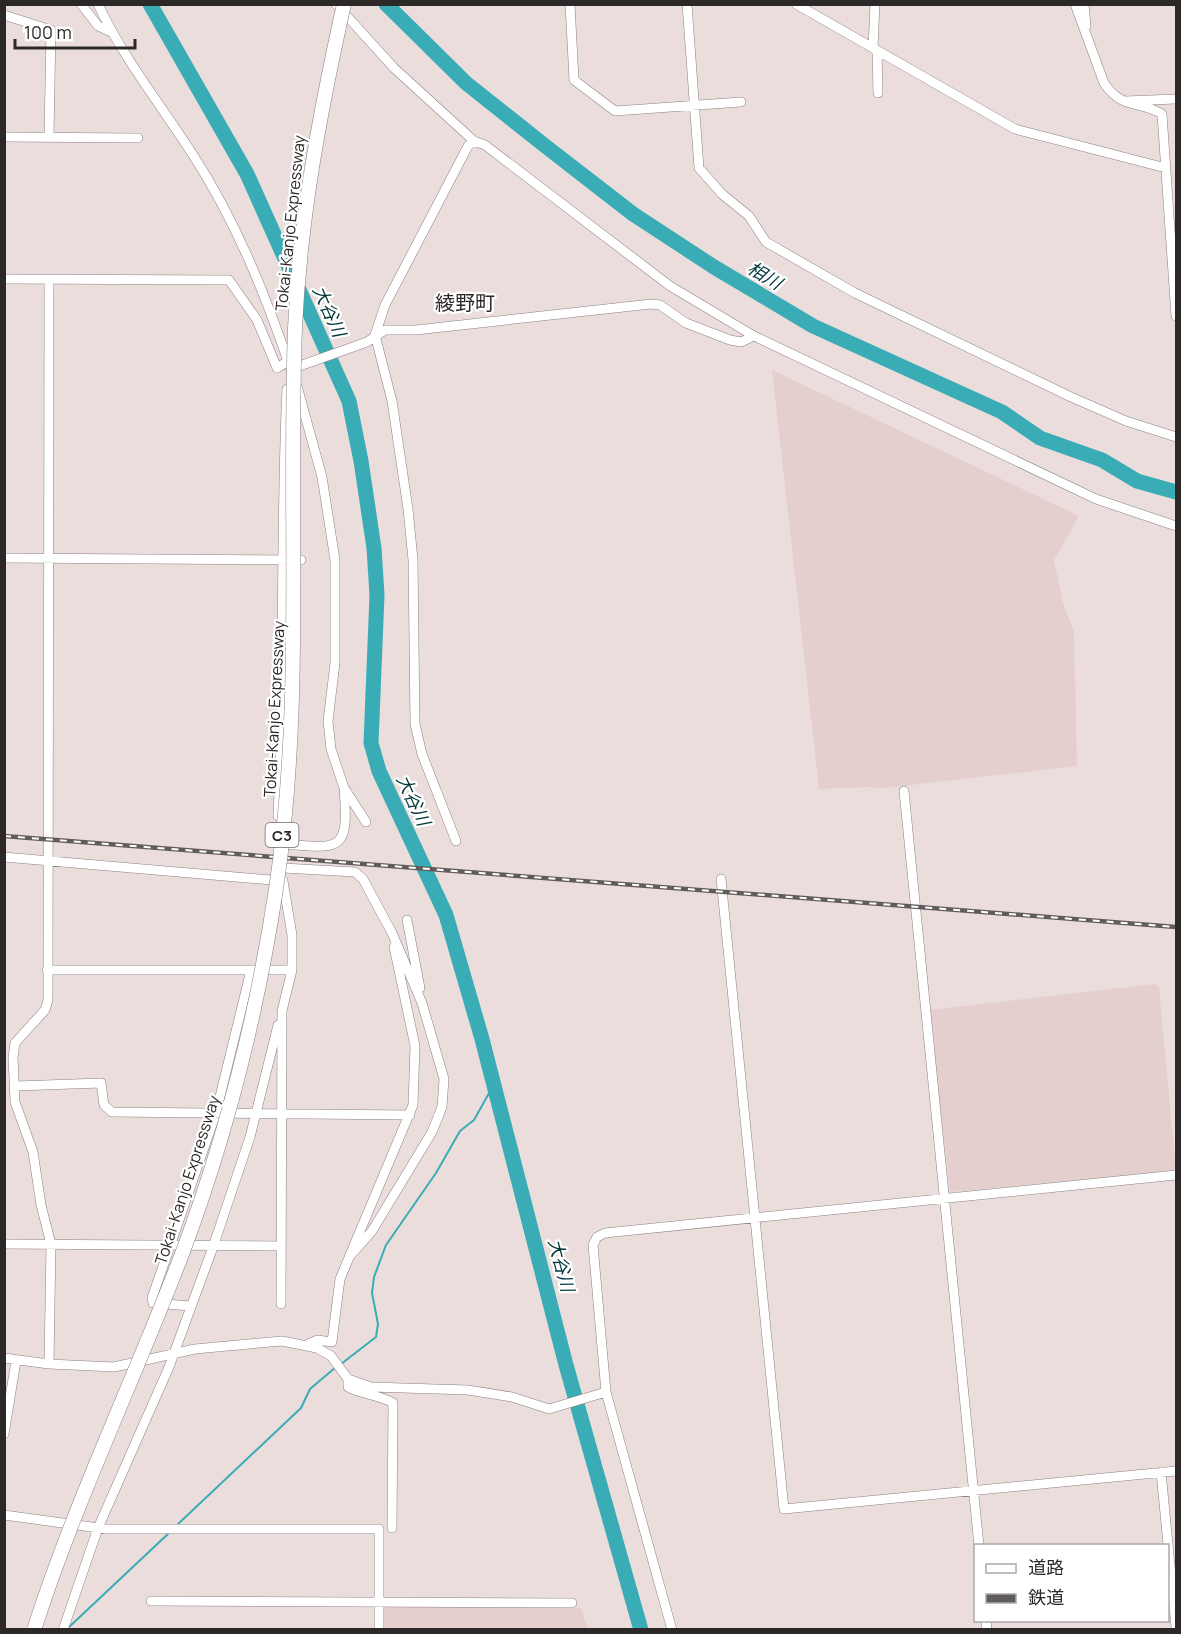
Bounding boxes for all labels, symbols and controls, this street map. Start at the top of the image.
scale bar [15,12,135,50]
text: 100 m [24,20,72,44]
street label: Tokai-Kanjo Expressway [270,133,310,312]
water label: 相川 [743,255,788,296]
water label: 大谷川 [308,281,353,342]
district label: 綾野町 [435,289,495,316]
street label: Tokai-Kanjo Expressway [258,620,290,798]
water label: 大谷川 [392,770,437,831]
road number: C3 [266,823,298,847]
street label: Tokai-Kanjo Expressway [149,1092,225,1267]
water label: 大谷川 [543,1236,581,1296]
legend [974,1544,1169,1622]
text: 道路 [1028,1555,1064,1579]
text: 鉄道 [1028,1585,1064,1609]

